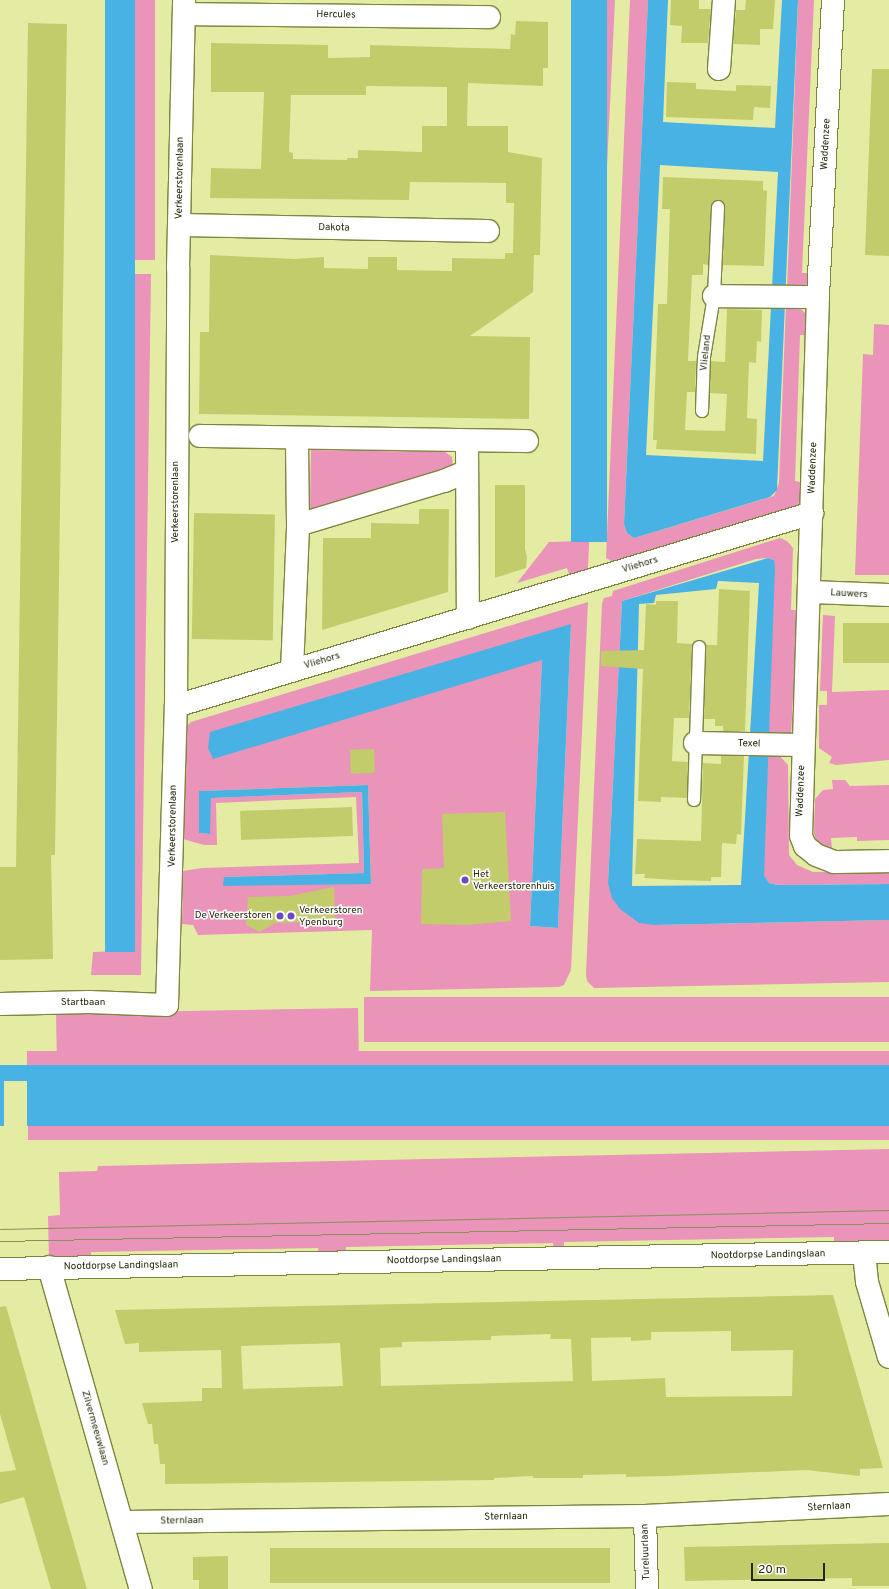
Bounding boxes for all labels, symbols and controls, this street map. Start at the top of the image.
street label: Hercules [316,9,356,21]
street label: Waddenzee [819,118,833,170]
street label: Verkeerstorenlaan [173,137,187,219]
street label: Dakota [318,222,350,234]
street label: Vlieland [698,334,714,372]
street label: Waddenzee [806,442,820,494]
street label: Verkeerstorenlaan [170,461,182,543]
street label: Vliehors [621,554,659,576]
street label: Lauwers [830,587,868,601]
street label: Vliehors [303,650,341,672]
street label: Texel [737,738,761,750]
street label: Waddenzee [794,765,808,817]
street label: Verkeerstorenlaan [166,785,180,867]
place label: Het Verkeerstorenhuis [473,868,555,892]
marker: Het Verkeerstorenhuis [460,875,470,885]
place label: Verkeerstoren Ypenburg [299,904,362,928]
place label: De Verkeerstoren [194,910,272,922]
marker: De Verkeerstoren [275,911,285,921]
marker: Verkeerstoren Ypenburg [286,911,296,921]
street label: Startbaan [61,997,105,1009]
street label: Nootdorpse Landingslaan [710,1248,826,1262]
street label: Nootdorpse Landingslaan [386,1253,502,1267]
street label: Nootdorpse Landingslaan [63,1259,179,1273]
street label: Zilvermeeuwlaan [79,1389,111,1467]
street label: Sternlaan [807,1500,851,1514]
street label: Sternlaan [484,1511,528,1523]
street label: Sternlaan [160,1515,204,1527]
street label: Tureluurlaan [639,1523,653,1581]
scale bar [753,1555,827,1581]
text: 20 m [758,1562,786,1578]

